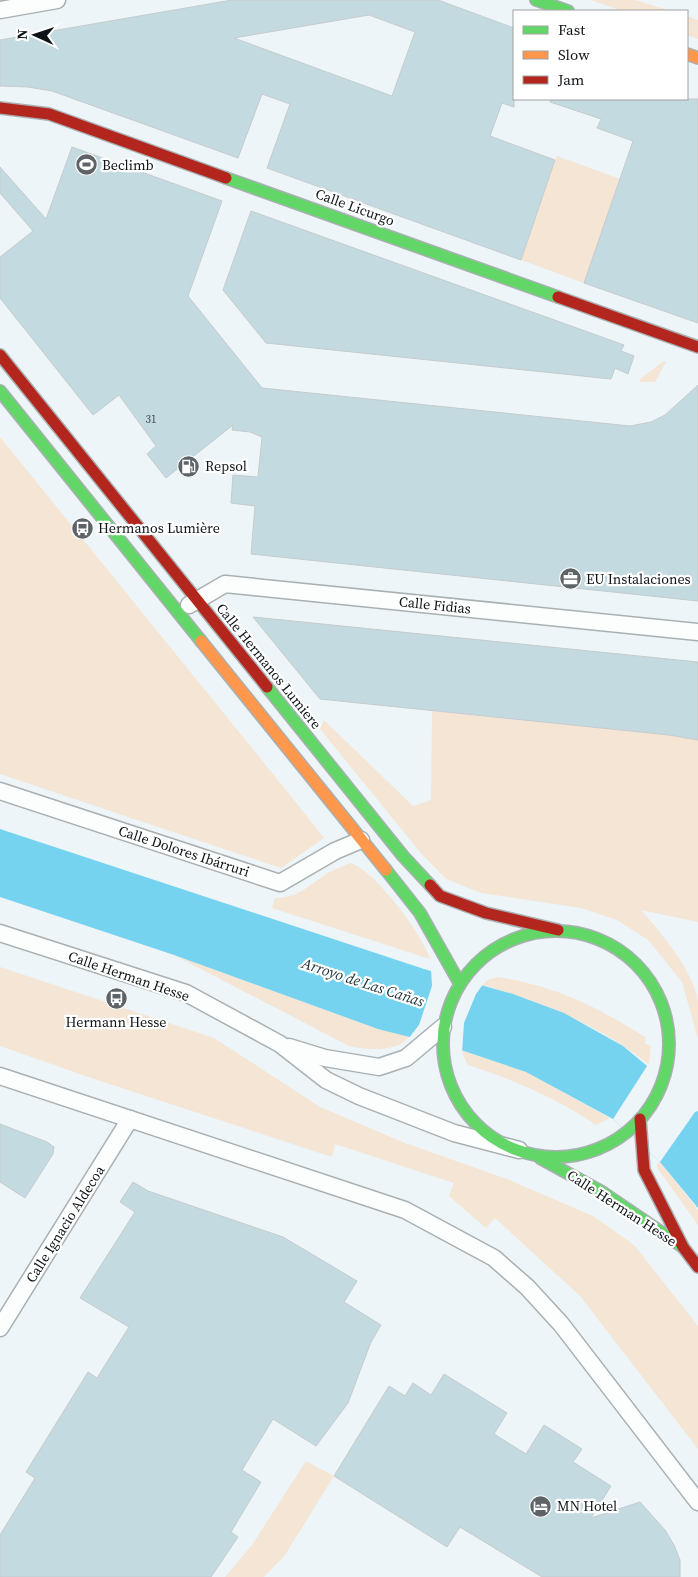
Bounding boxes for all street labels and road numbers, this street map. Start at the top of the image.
street label: Calle Licurgo [313,183,398,231]
street label: Calle Fidias [398,591,472,619]
street label: Calle Hermanos Lumiere [212,599,326,733]
street label: Calle Dolores Ibárruri [116,820,252,882]
street label: Calle Herman Hesse [66,946,192,1006]
street label: Calle Ignacio Aldecoa [21,1161,110,1286]
street label: Calle Herman Hesse [563,1165,681,1251]

